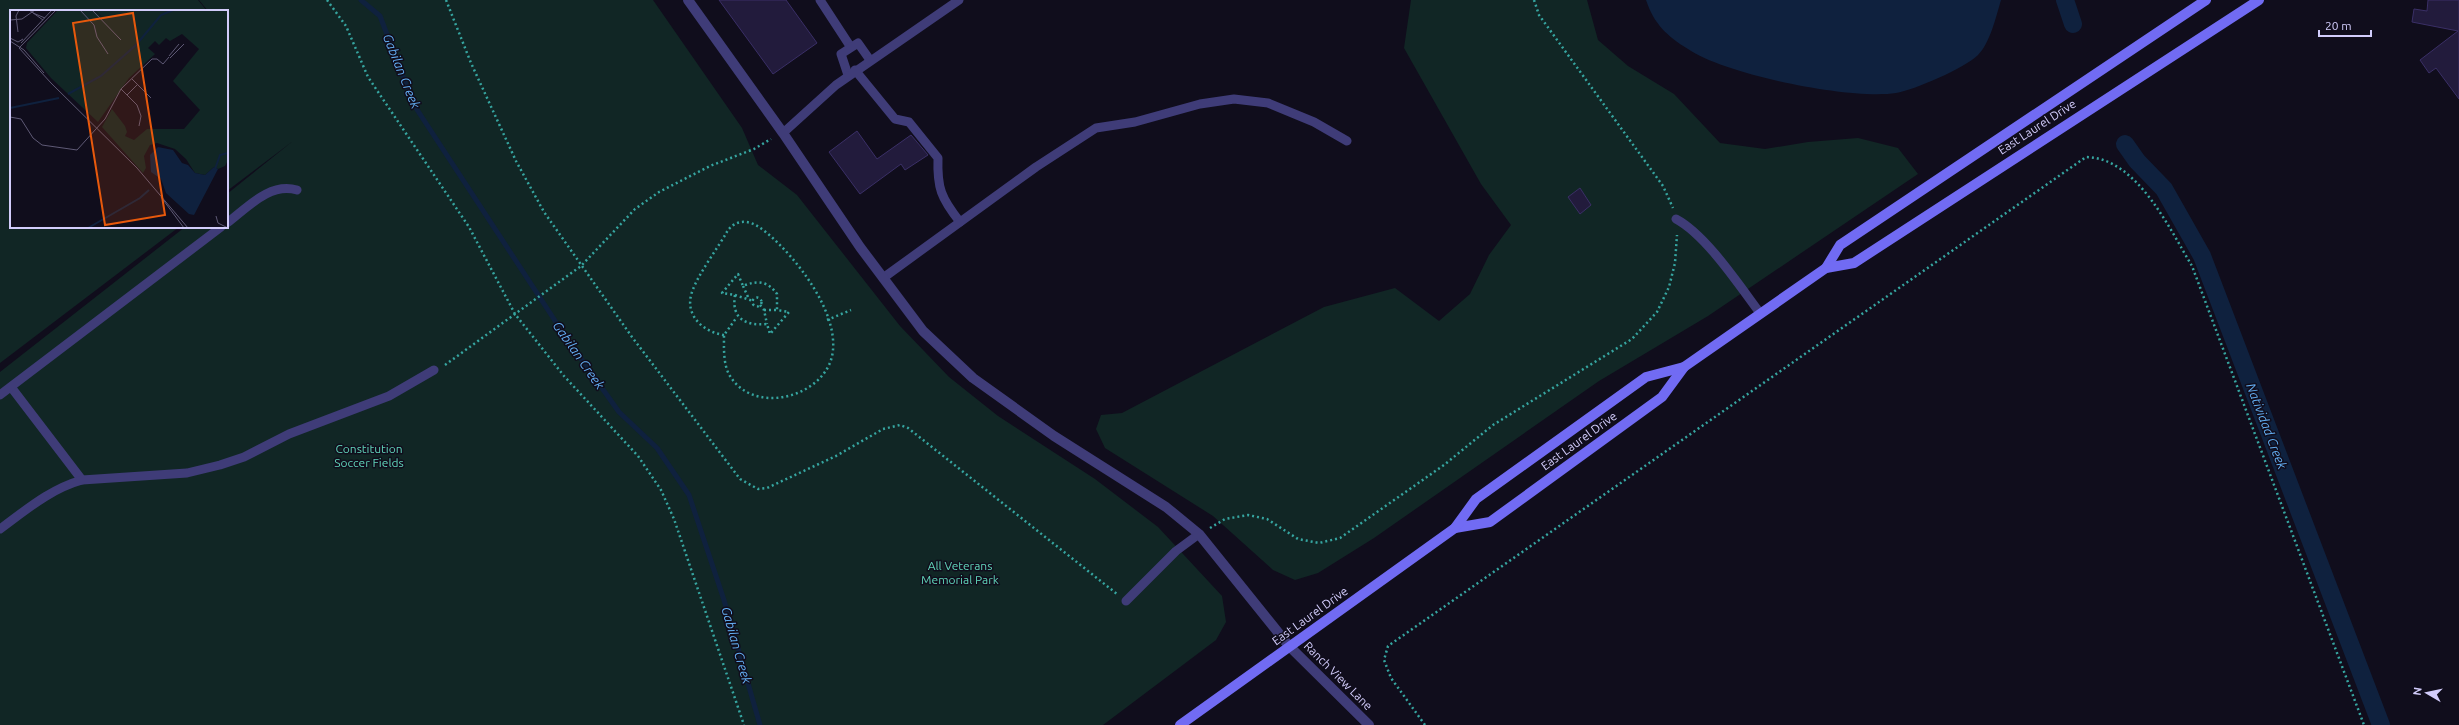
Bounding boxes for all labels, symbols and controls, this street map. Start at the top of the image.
inset map [10,10,228,228]
scale bar [2319,12,2371,38]
text: 20 m [2325,19,2352,32]
water label: Gabilan Creek [381,32,424,111]
street label: East Laurel Drive [1995,97,2078,157]
water label: Gabilan Creek [550,318,608,392]
water label: Natividad Creek [2244,381,2290,471]
street label: East Laurel Drive [1538,409,1619,472]
park label: Constitution Soccer Fields [334,442,404,469]
park label: All Veterans Memorial Park [921,559,999,586]
street label: East Laurel Drive [1269,584,1350,647]
water label: Gabilan Creek [719,605,755,685]
street label: Ranch View Lane [1302,639,1375,712]
north arrow [2407,673,2447,713]
text: N [2411,686,2424,696]

